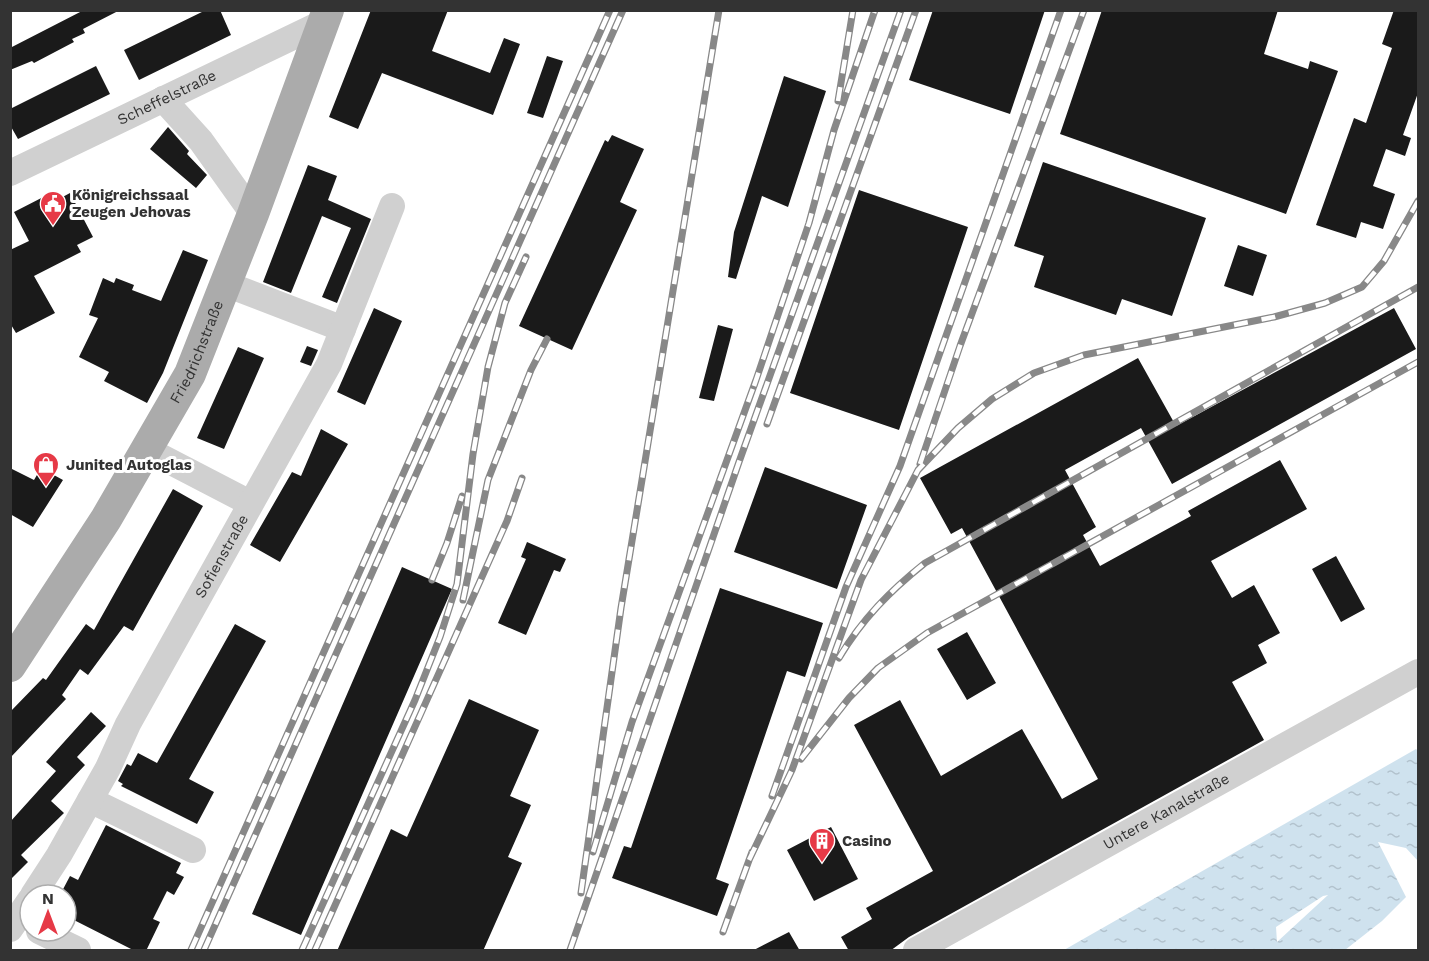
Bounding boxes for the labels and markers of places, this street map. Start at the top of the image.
place label: Königreichssaal Zeugen Jehovas [72,186,191,221]
public building icon: Königreichssaal Zeugen Jehovas [38,189,68,227]
shop icon: Junited Autoglas [31,450,61,488]
place label: Junited Autoglas [66,456,192,474]
building icon: Casino [807,826,837,864]
place label: Casino [842,832,892,850]

